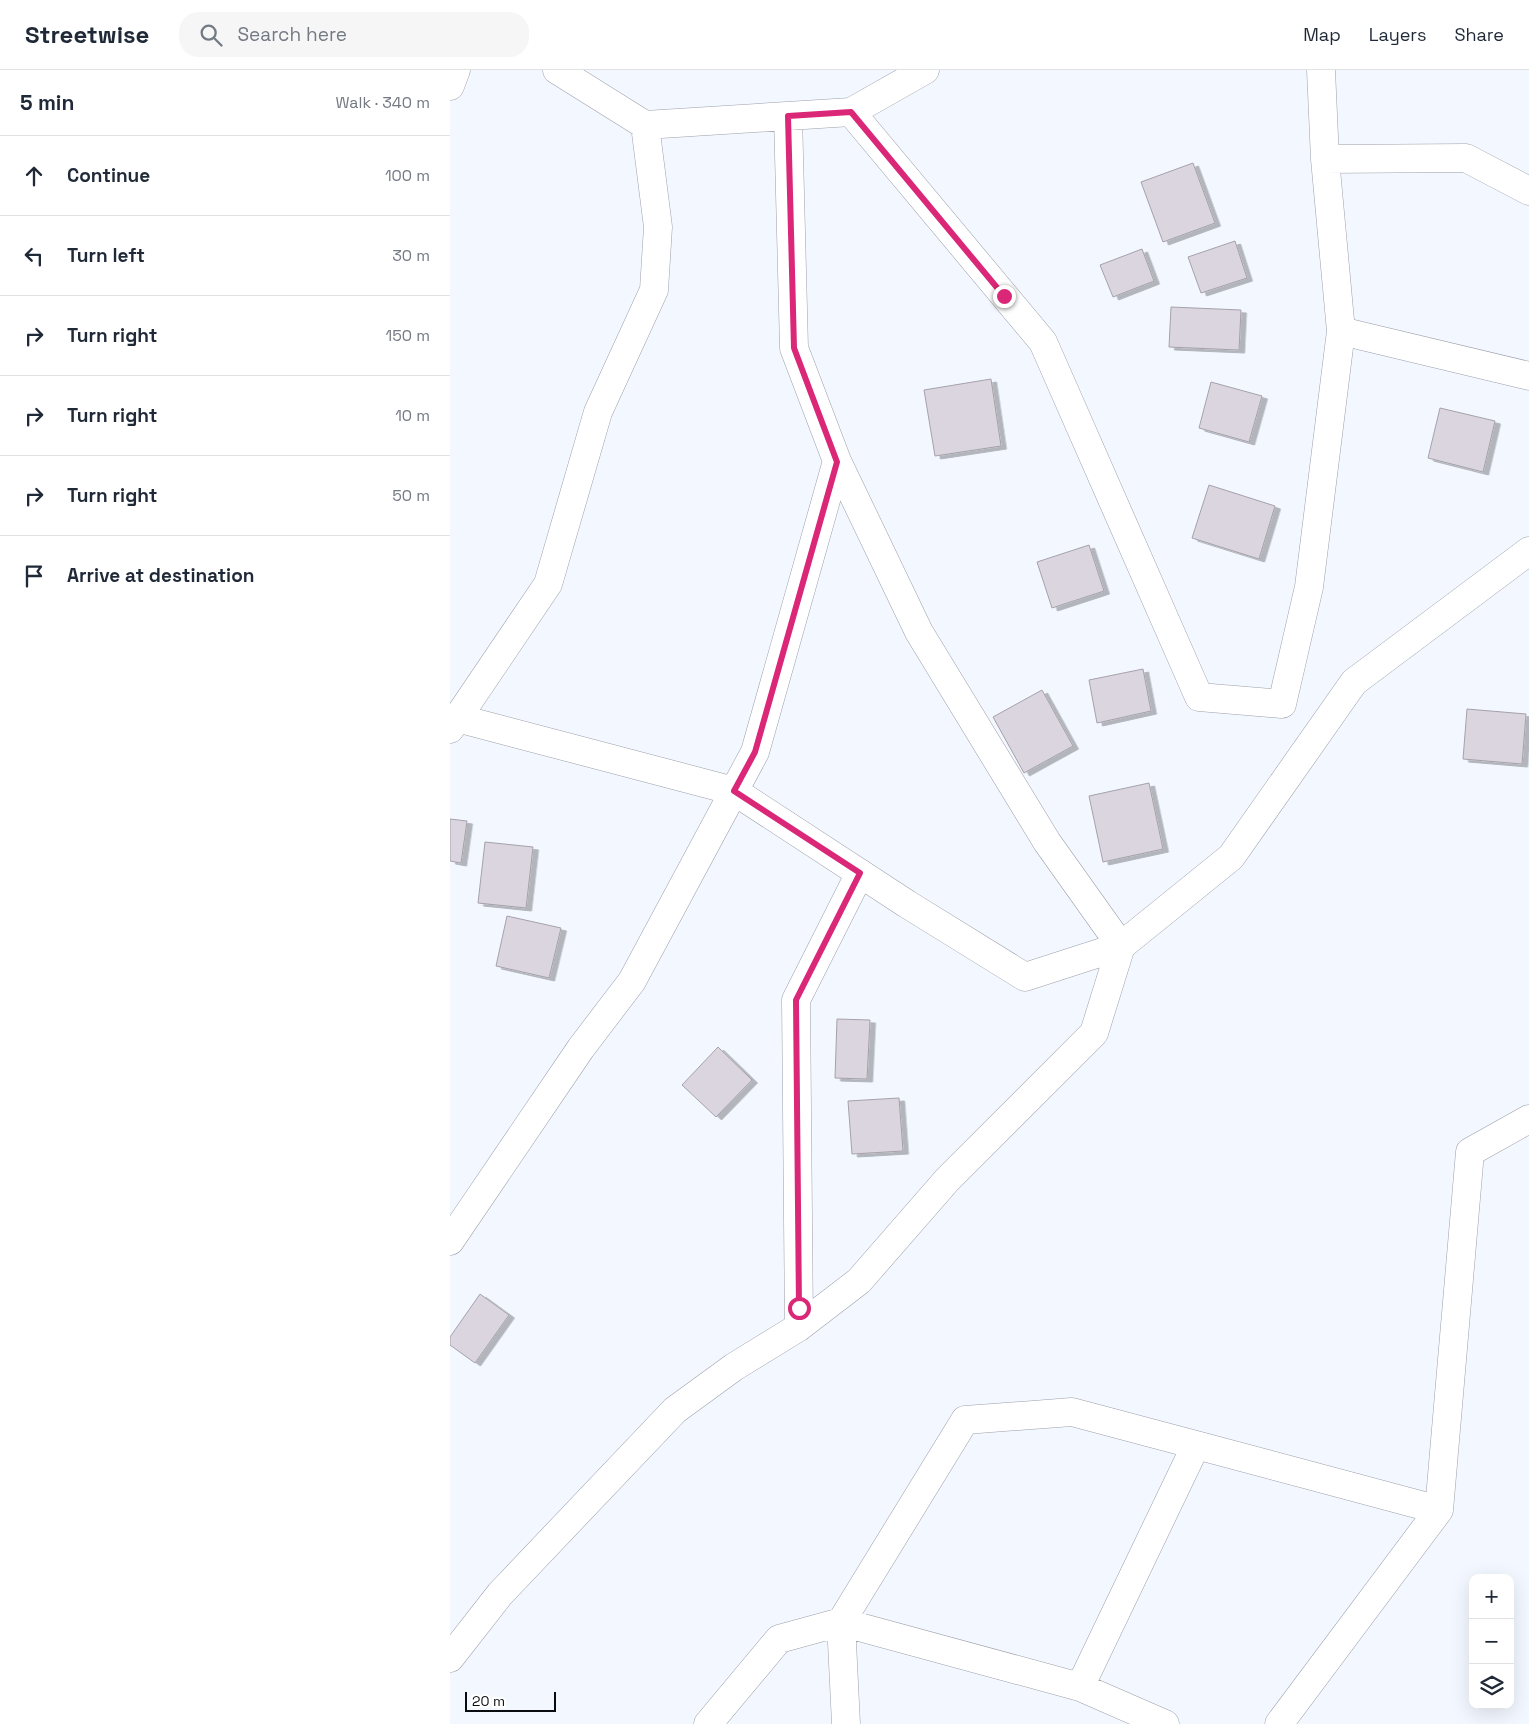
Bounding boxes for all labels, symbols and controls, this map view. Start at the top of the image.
search box [179,12,529,57]
text: Streetwise [25,19,149,50]
icon: search [197,21,225,49]
text: Search here [237,22,347,47]
text: Map [1303,23,1341,46]
text: Layers [1369,23,1426,46]
text: Share [1454,23,1504,46]
text: 5 min [20,89,74,116]
text: Walk · 340 m [335,92,430,113]
icon: ahead [20,162,48,190]
text: Continue [67,163,150,188]
text: 100 m [385,165,430,186]
icon: left [20,242,48,270]
text: Turn left [67,243,145,268]
text: 30 m [392,245,430,266]
route end [993,285,1016,308]
icon: right [20,322,48,350]
text: Turn right [67,323,157,348]
text: 150 m [386,325,430,346]
icon: right [20,402,48,430]
text: Turn right [67,403,157,428]
text: 10 m [395,405,430,426]
icon: right [20,482,48,510]
text: Turn right [67,483,157,508]
text: 50 m [392,485,430,506]
icon: arrive [20,562,48,590]
text: Arrive at destination [67,563,255,588]
route start [788,1297,811,1320]
map controls [1469,1574,1514,1709]
button: + [1469,1574,1514,1619]
button: − [1469,1619,1514,1664]
button: layers [1469,1664,1514,1709]
scale bar [465,1689,556,1712]
text: 20 m [472,1692,505,1710]

